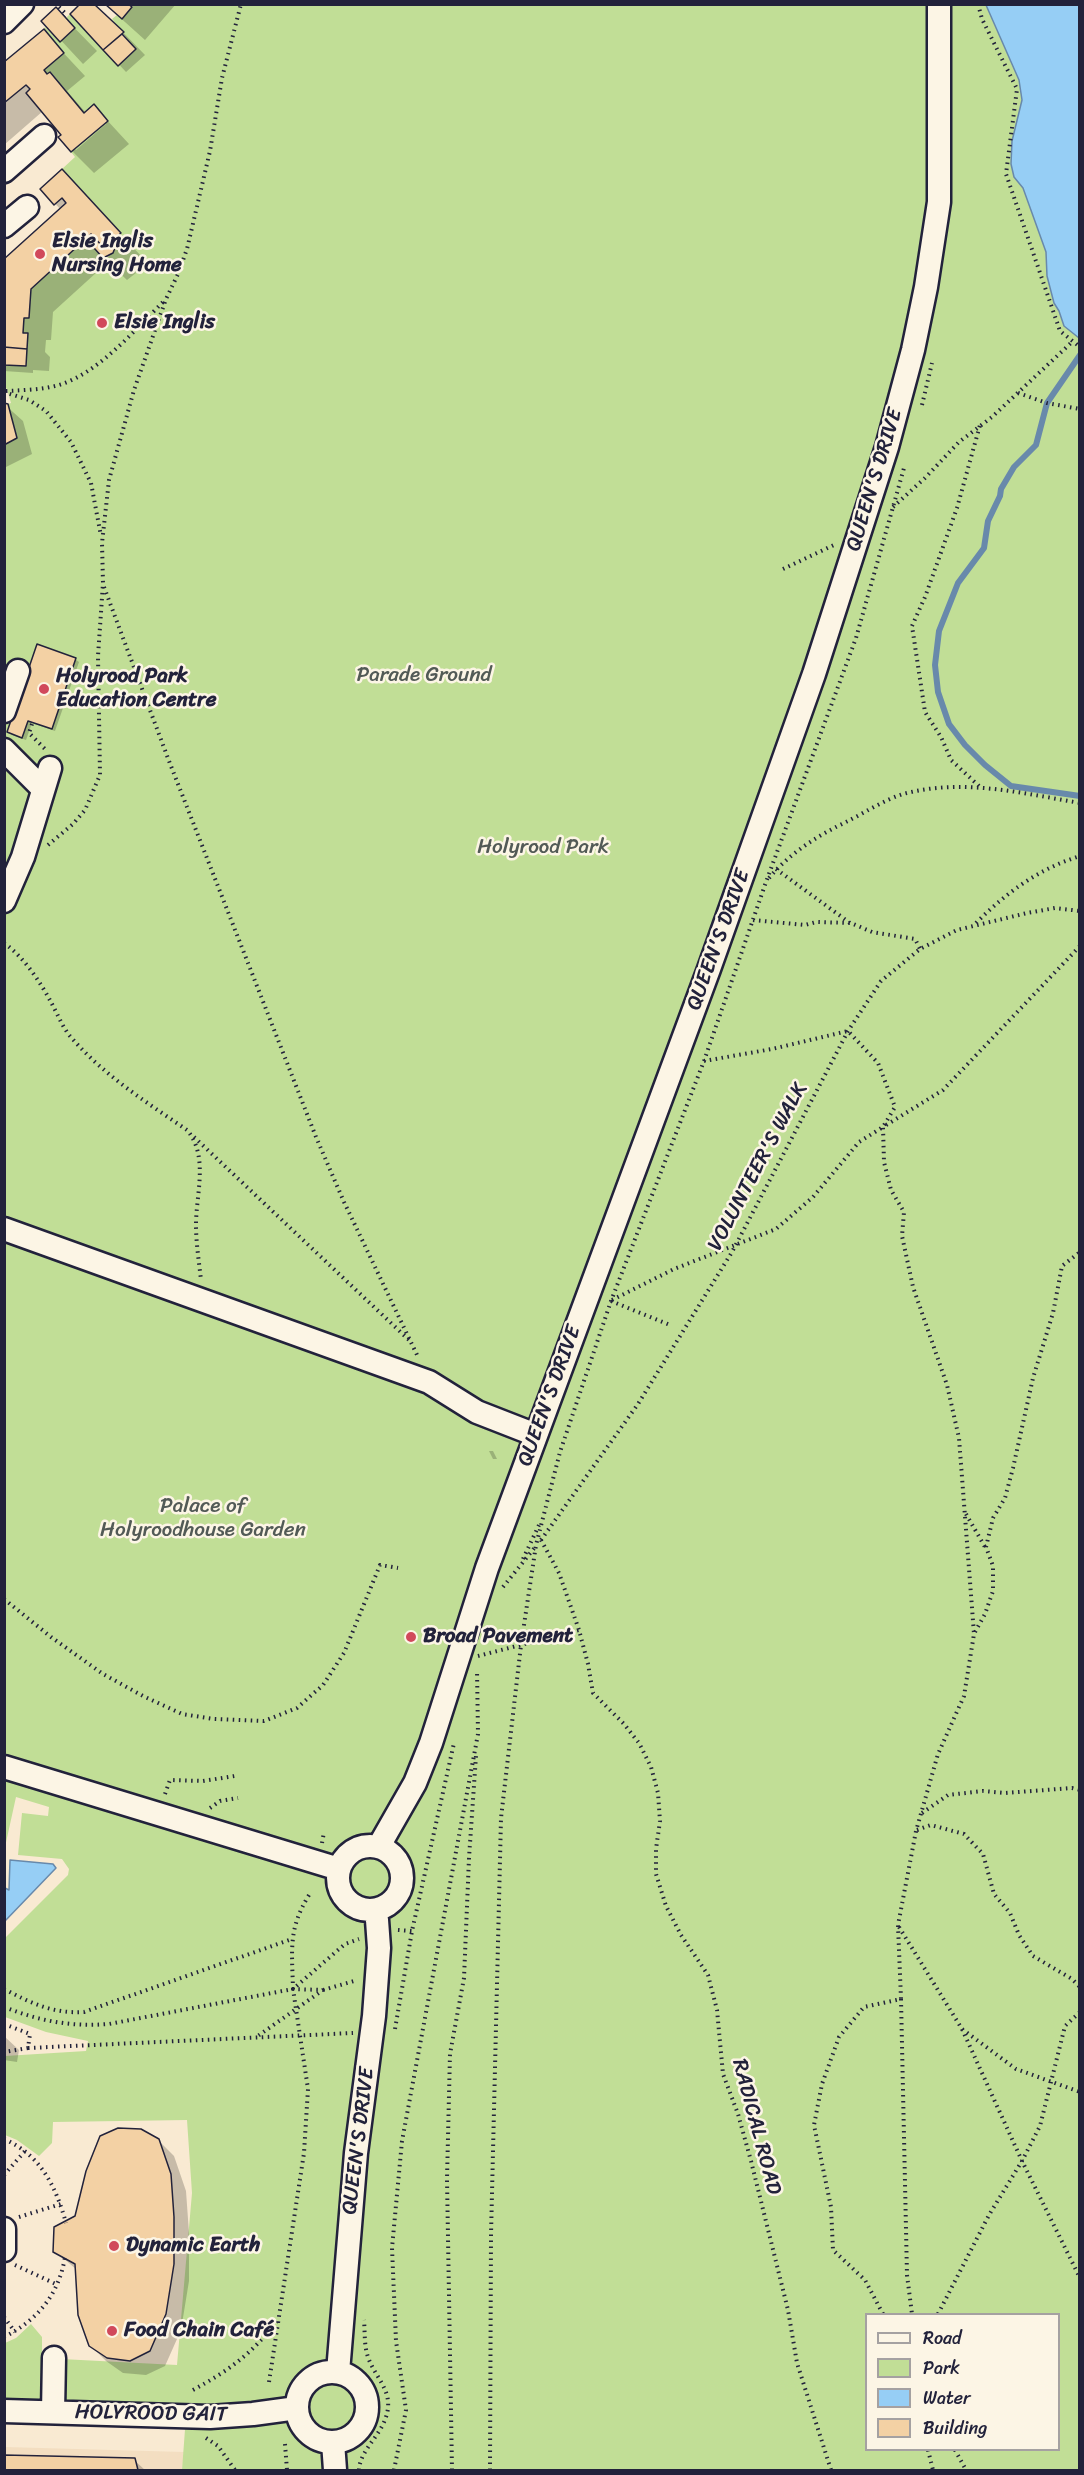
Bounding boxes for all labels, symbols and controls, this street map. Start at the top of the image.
place label: Elsie Inglis Nursing Home [52,229,182,279]
marker: Elsie Inglis Nursing Home [33,247,47,261]
place label: Elsie Inglis [114,310,215,336]
marker: Elsie Inglis [95,316,109,330]
street label: QUEEN'S DRIVE [841,406,909,554]
park label: Parade Ground [356,663,492,689]
place label: Holyrood Park Education Centre [56,664,217,714]
marker: Holyrood Park Education Centre [37,682,51,696]
park label: Holyrood Park [477,835,609,861]
street label: QUEEN'S DRIVE [682,866,756,1014]
street label: VOLUNTEER'S WALK [703,1078,813,1256]
street label: QUEEN'S DRIVE [513,1322,587,1470]
park label: Palace of Holyroodhouse Garden [100,1494,306,1544]
place label: Broad Pavement [423,1624,573,1650]
marker: Broad Pavement [404,1630,418,1644]
street label: RADICAL ROAD [726,2056,786,2198]
street label: QUEEN'S DRIVE [337,2066,381,2216]
place label: Dynamic Earth [126,2233,260,2259]
marker: Dynamic Earth [107,2239,121,2253]
legend [865,2313,1060,2451]
place label: Food Chain Café [124,2318,274,2344]
text: Road [923,2322,962,2354]
marker: Food Chain Café [105,2324,119,2338]
text: Park [923,2352,960,2384]
text: Water [923,2382,970,2414]
street label: HOLYROOD GAIT [75,2400,227,2428]
text: Building [923,2412,987,2444]

